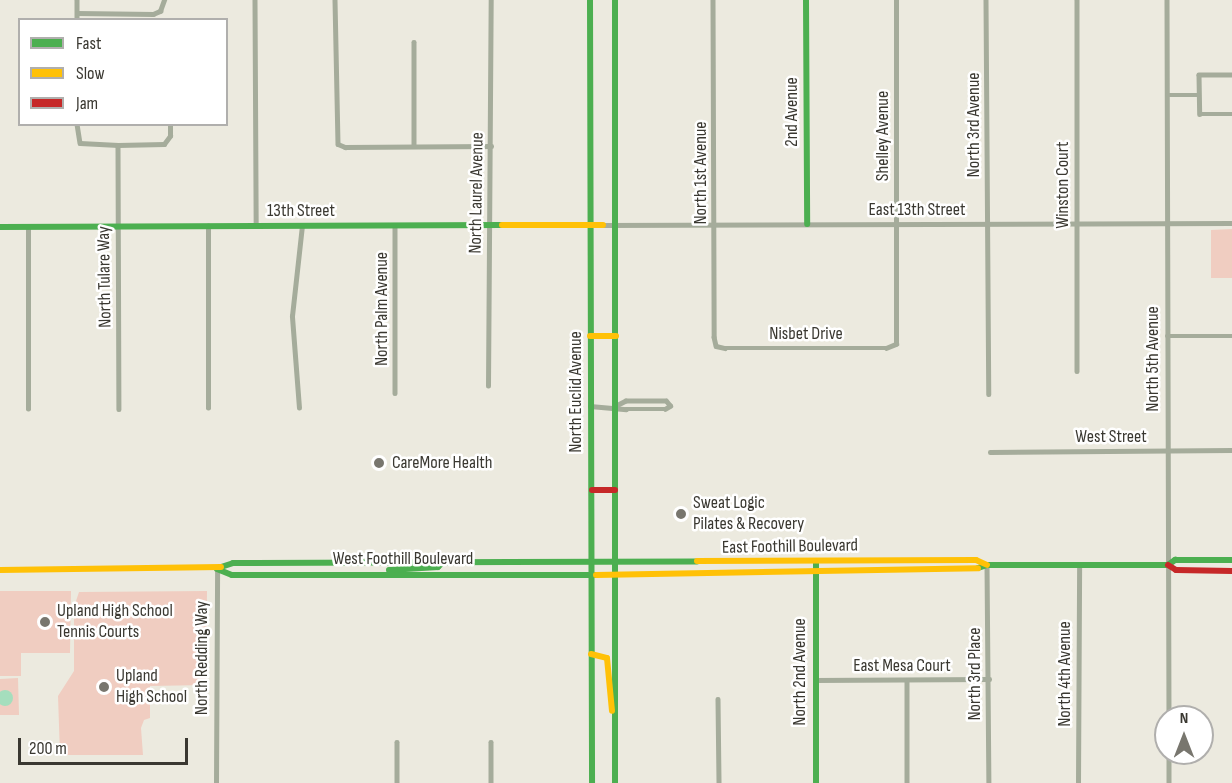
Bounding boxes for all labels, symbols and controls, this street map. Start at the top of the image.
legend [18,18,228,126]
text: Fast [76,33,101,54]
text: Slow [76,63,105,84]
street label: North 3rd Avenue [963,73,985,177]
street label: 2nd Avenue [781,77,803,147]
street label: Shelley Avenue [872,91,894,181]
text: Jam [76,93,98,114]
street label: North 1st Avenue [690,121,712,225]
street label: North Laurel Avenue [465,132,489,254]
street label: Winston Court [1052,141,1074,229]
street label: East 13th Street [869,199,965,221]
street label: 13th Street [267,200,335,222]
street label: North Tulare Way [93,226,117,328]
street label: North Palm Avenue [371,252,393,366]
street label: North 5th Avenue [1142,306,1164,412]
street label: Nisbet Drive [769,323,843,345]
street label: North Euclid Avenue [565,331,587,453]
street label: West Street [1075,426,1147,448]
place label: CareMore Health [392,452,492,474]
marker: CareMore Health [370,454,388,472]
place label: Sweat Logic Pilates & Recovery [693,493,804,536]
marker: Sweat Logic Pilates & Recovery [674,507,688,521]
street label: East Foothill Boulevard [722,535,858,559]
street label: West Foothill Boulevard [333,548,473,570]
place label: Upland High School Tennis Courts [57,601,173,644]
street label: North Redding Way [191,601,213,715]
marker: Upland High School Tennis Courts [38,615,52,629]
street label: North 2nd Avenue [789,618,811,726]
street label: North 4th Avenue [1054,621,1076,727]
street label: North 3rd Place [964,627,986,721]
street label: East Mesa Court [853,655,951,677]
place label: Upland High School [116,666,187,708]
marker: Upland High School [97,680,111,694]
north arrow [1154,705,1214,765]
text: N [1180,709,1188,728]
scale bar [21,726,190,764]
text: 200 m [29,738,67,759]

